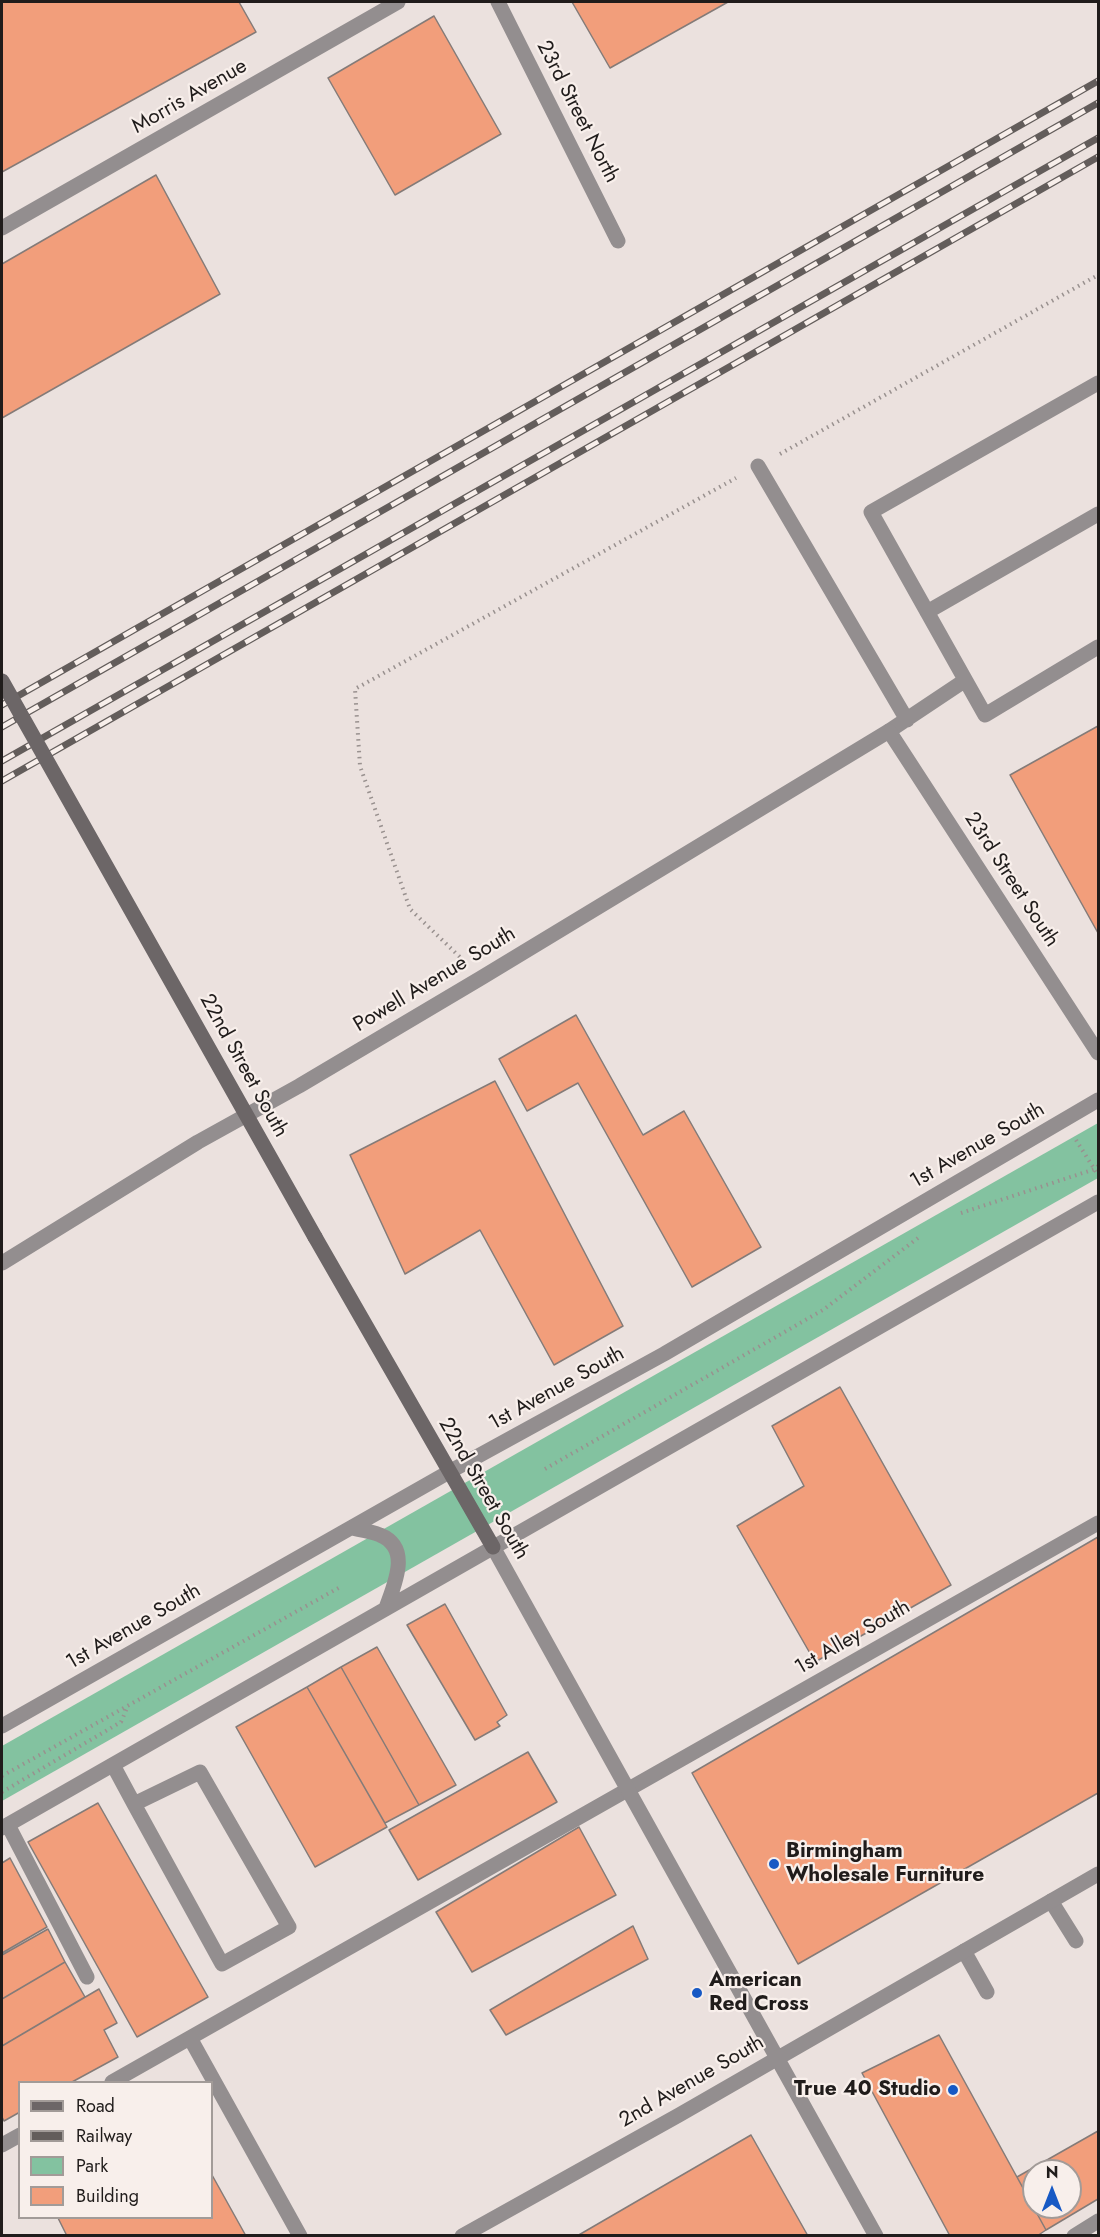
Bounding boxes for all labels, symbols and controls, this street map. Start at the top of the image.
street label: 23rd Street North [530,37,624,187]
street label: Morris Avenue [128,54,252,140]
street label: 23rd Street South [958,808,1064,952]
street label: Powell Avenue South [349,922,521,1038]
street label: 22nd Street South [193,990,293,1142]
street label: 1st Avenue South [906,1097,1050,1195]
street label: 1st Avenue South [485,1341,629,1437]
street label: 22nd Street South [432,1414,534,1564]
street label: 1st Avenue South [62,1578,206,1676]
street label: 1st Alley South [791,1595,915,1681]
place label: Birmingham Wholesale Furniture [786,1839,984,1889]
marker: Birmingham Wholesale Furniture [767,1857,781,1871]
place label: American Red Cross [709,1968,808,2018]
marker: American Red Cross [690,1986,704,2000]
street label: 2nd Avenue South [615,2030,769,2134]
place label: True 40 Studio [794,2077,941,2103]
legend [18,2081,213,2219]
marker: True 40 Studio [946,2083,960,2097]
text: Road [76,2093,115,2119]
text: Railway [76,2123,132,2149]
text: Park [76,2153,108,2179]
north arrow [1022,2159,1082,2219]
text: N [1046,2161,1058,2184]
text: Building [76,2183,139,2209]

